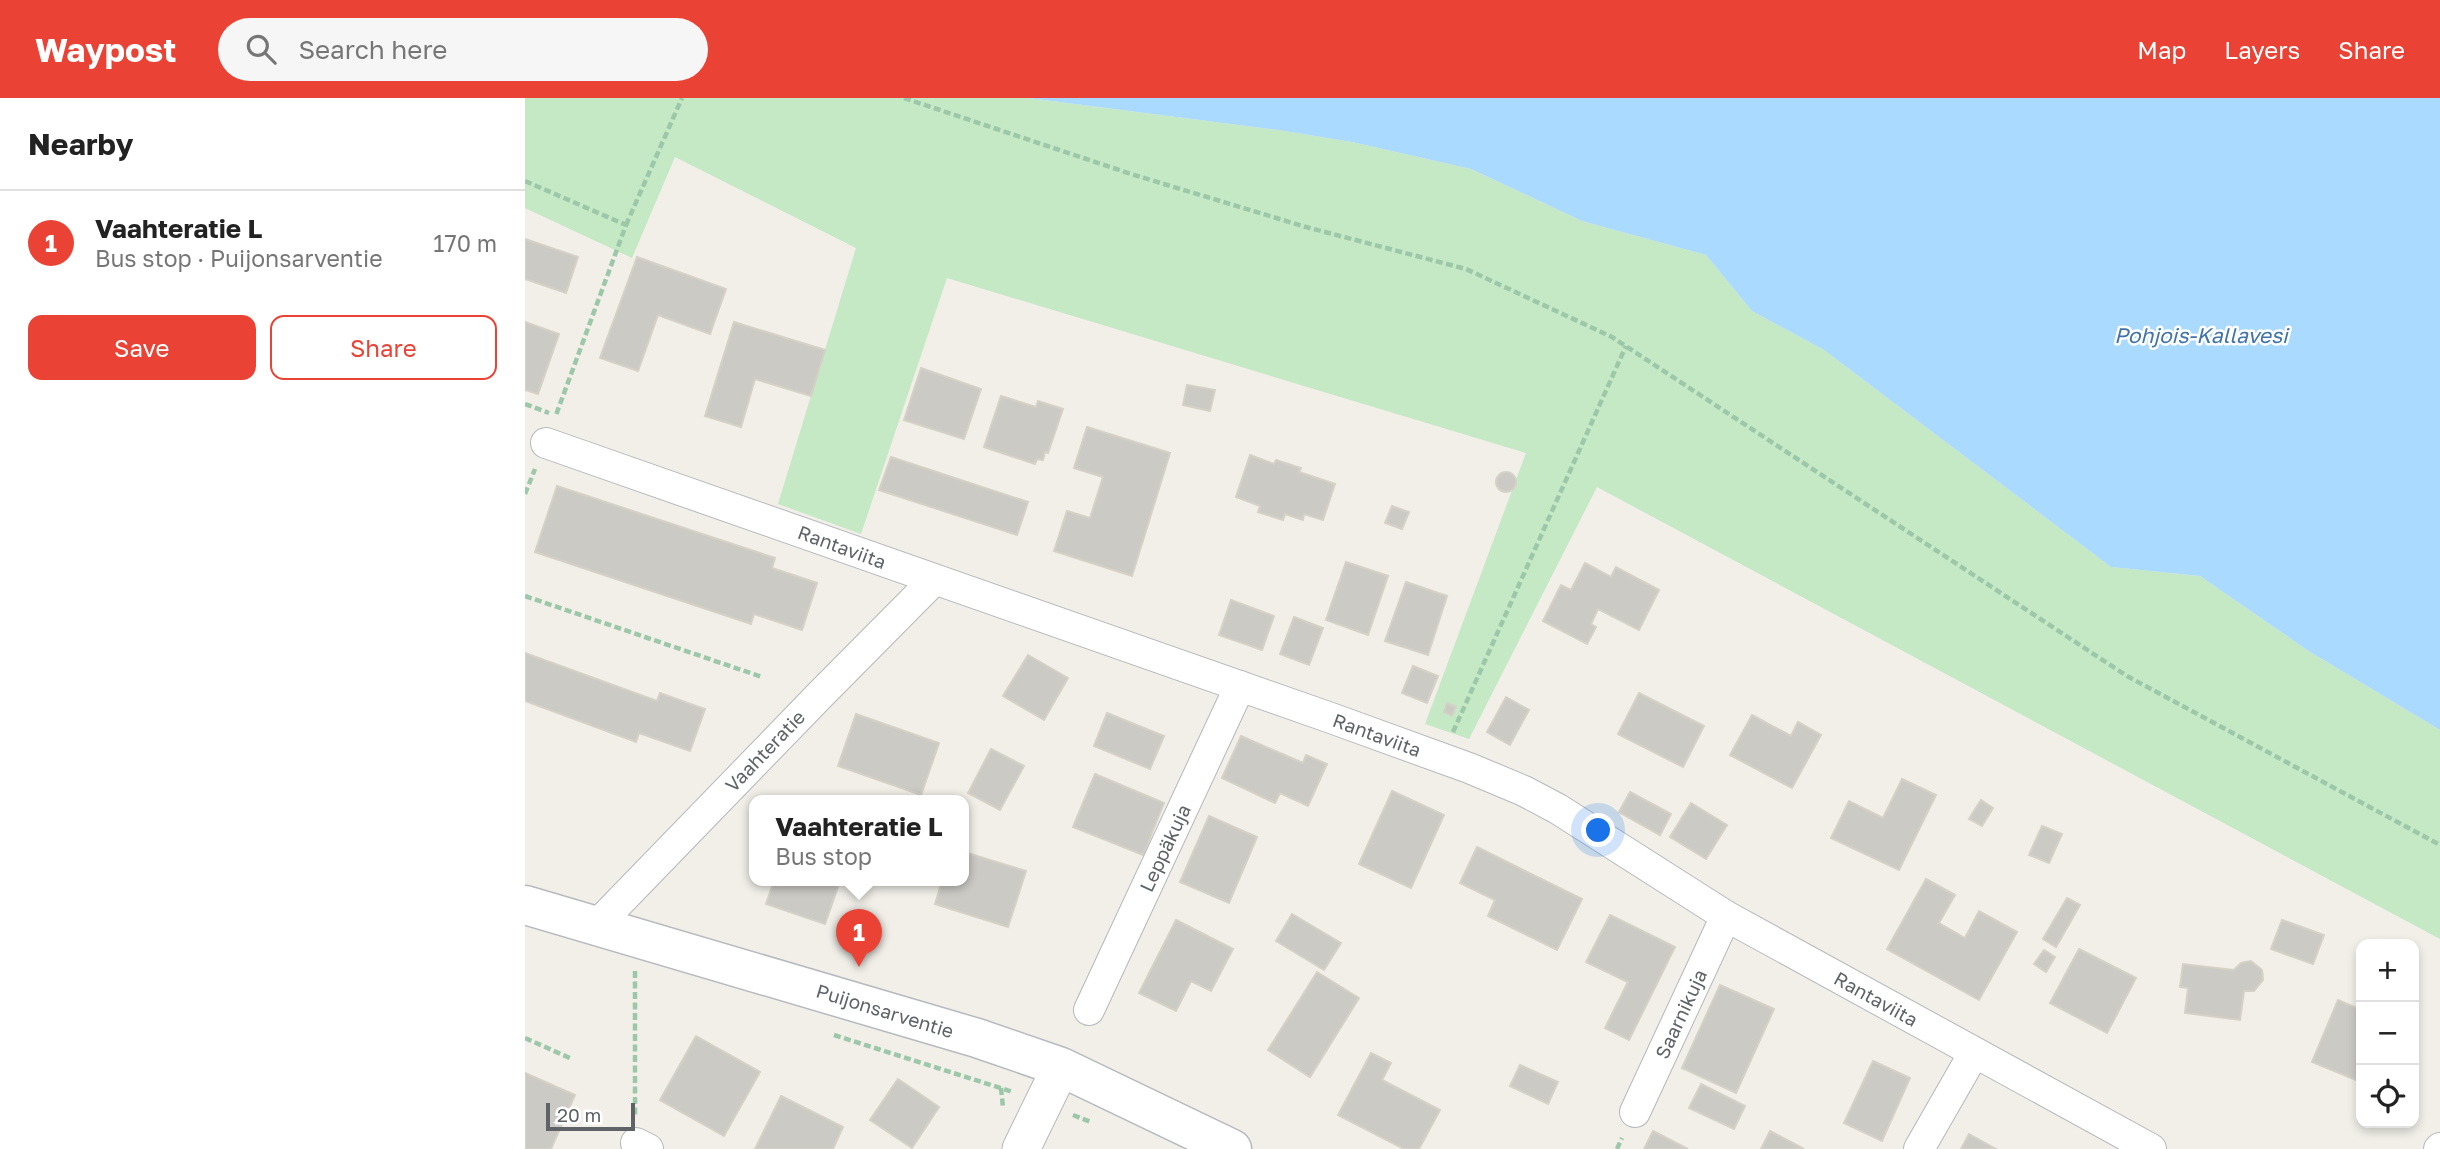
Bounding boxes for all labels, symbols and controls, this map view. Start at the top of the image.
search box [218,18,708,81]
text: Waypost [35,30,176,69]
icon: search [242,30,280,68]
text: Search here [298,34,447,65]
text: Map [2137,35,2186,64]
text: Layers [2224,35,2300,64]
text: Share [2338,35,2405,64]
text: Nearby [28,126,133,162]
text: Vaahteratie L [95,213,262,244]
text: 1 [45,229,57,257]
text: 170 m [433,229,497,257]
text: Bus stop · Puijonsarventie [95,244,382,272]
button: Save [28,315,256,380]
button: Share [270,315,497,380]
water label: Pohjois-Kallavesi [2114,322,2290,348]
street label: Rantaviita [795,520,889,573]
street label: Vaahteratie [720,705,809,796]
street label: Rantaviita [1330,708,1424,761]
popup [749,795,969,886]
street label: Leppäkuja [1134,800,1195,895]
text: Vaahteratie L [775,811,943,842]
your location [1581,813,1615,847]
text: Bus stop [775,842,872,870]
pin: 1 [836,909,882,967]
map controls [2356,939,2419,1128]
button: + [2356,939,2419,1002]
street label: Saarnikuja [1650,965,1711,1062]
street label: Rantaviita [1830,966,1922,1031]
street label: Puijonsarventie [814,979,957,1042]
button: − [2356,1002,2419,1065]
button: locate [2356,1065,2419,1128]
scale bar [546,1100,635,1132]
text: 20 m [557,1103,601,1126]

